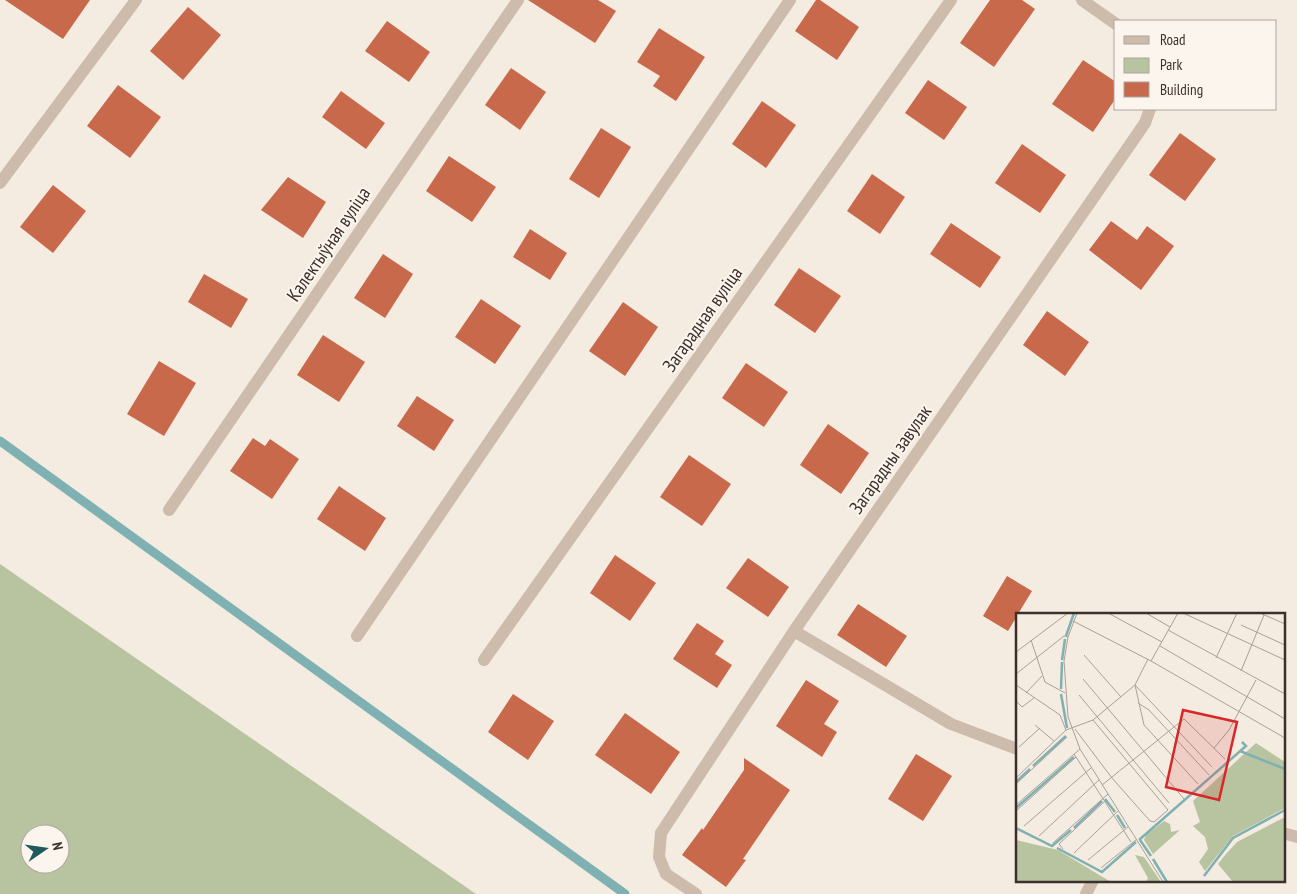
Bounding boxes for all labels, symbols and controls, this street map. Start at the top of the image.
legend [1114,20,1277,110]
text: Road [1160,30,1186,49]
text: Park [1160,55,1182,74]
text: Building [1160,80,1203,99]
street label: Калектыўная вуліца [281,182,375,306]
street label: Загарадная вуліца [657,262,747,376]
street label: Загарадны завулак [844,399,937,518]
inset map [1016,613,1284,882]
north arrow [20,824,70,874]
text: N [48,840,67,852]

